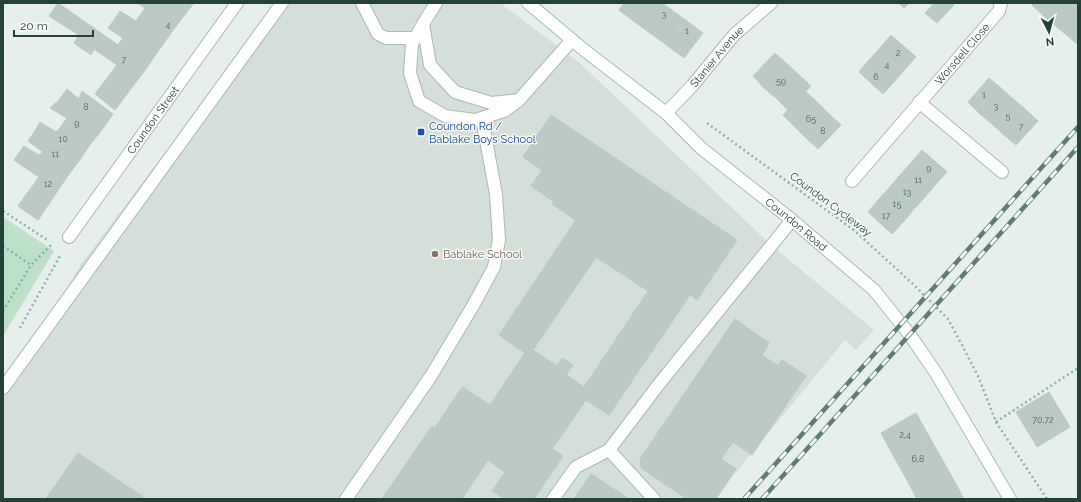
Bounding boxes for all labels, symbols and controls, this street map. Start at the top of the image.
house number: 3 [662,9,667,19]
scale bar [14,12,93,38]
north arrow [1029,12,1069,52]
text: 20 m [20,19,48,33]
house number: 4 [166,20,171,30]
street label: Worsdell Close [932,20,993,88]
street label: Stanier Avenue [688,23,747,90]
house number: 1 [685,26,689,36]
text: N [1045,35,1055,48]
house number: 2 [896,48,901,58]
house number: 7 [122,55,127,65]
house number: 4 [885,60,890,70]
house number: 6 [873,72,879,82]
house number: 59 [776,76,786,86]
street label: Coundon Street [125,84,182,157]
house number: 1 [982,90,986,100]
house number: 3 [994,101,999,111]
house number: 8 [83,102,89,112]
house number: 5 [1006,111,1011,121]
house number: 65 [806,114,816,124]
house number: 9 [74,118,80,128]
place label: Coundon Rd / Bablake Boys School [429,120,536,146]
house number: 7 [1019,122,1024,132]
house number: 8 [820,126,826,136]
marker: Coundon Rd / Bablake Boys School [416,127,426,137]
house number: 10 [58,134,68,144]
house number: 11 [51,149,59,159]
house number: 9 [926,163,932,173]
street label: Coundon Cycleway [787,169,874,239]
house number: 11 [914,175,922,185]
house number: 12 [44,179,53,189]
house number: 13 [903,187,912,197]
street label: Coundon Road [762,195,829,254]
house number: 15 [893,199,901,209]
house number: 17 [882,211,890,221]
place label: Bablake School [443,248,522,261]
marker: Bablake School [430,249,440,259]
house number: 70,72 [1032,415,1054,425]
house number: 2,4 [899,430,911,440]
house number: 6,8 [912,454,924,464]

